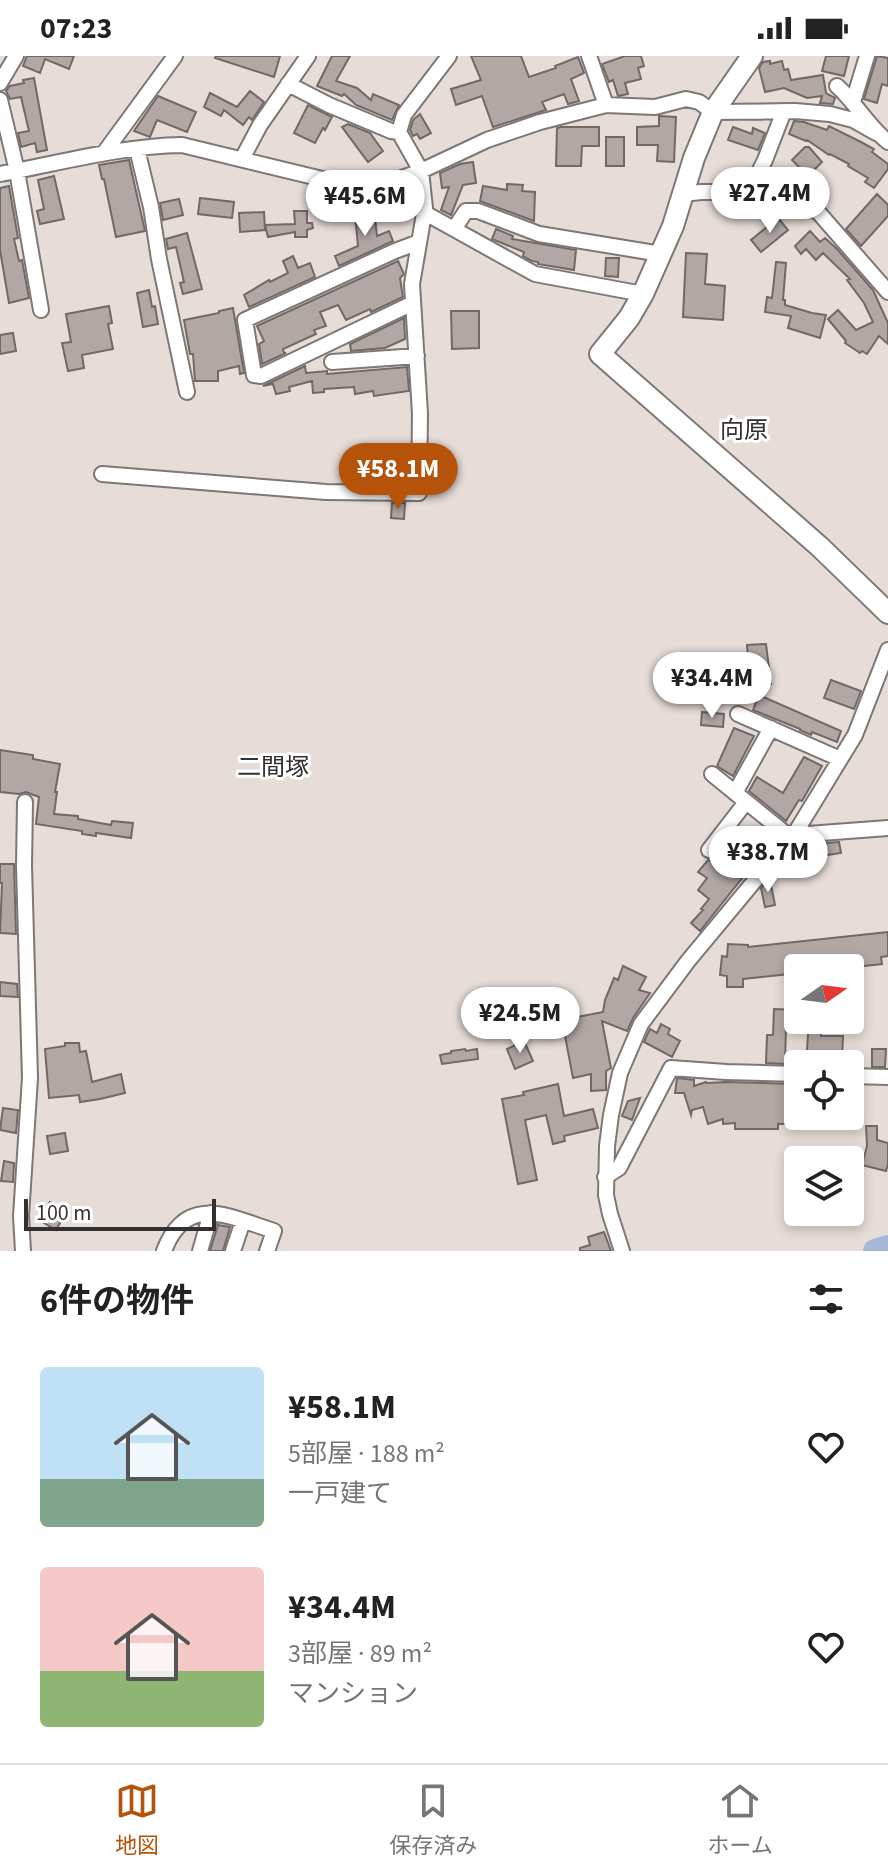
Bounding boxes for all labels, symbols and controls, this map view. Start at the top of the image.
text: 07:23 [40,7,112,50]
pin: ¥27.4M [705,167,835,235]
pin: ¥45.6M [300,170,430,238]
text: ¥27.4M [729,174,811,211]
text: ¥45.6M [324,177,406,214]
district label: 向原 [720,413,768,448]
pin: ¥58.1M [333,443,463,511]
text: ¥58.1M [357,450,439,487]
pin: ¥34.4M [647,652,777,720]
text: ¥34.4M [671,659,753,696]
district label: 二間塚 [237,750,309,785]
pin: ¥38.7M [703,826,833,894]
text: ¥38.7M [727,833,809,870]
north arrow [784,954,864,1034]
map controls [784,954,864,1226]
pin: ¥24.5M [455,987,585,1055]
text: ¥24.5M [479,994,561,1031]
button: locate [784,1050,864,1130]
button: layers [784,1146,864,1226]
scale bar [24,1195,216,1231]
text: 100 m [36,1197,91,1229]
text: 6件の物件 [40,1277,194,1326]
icon: filters [804,1277,848,1321]
text: ¥58.1M [288,1383,396,1432]
icon: home [104,1399,200,1495]
icon: heart [804,1425,848,1469]
text: 5部屋 · 188 m² [288,1435,445,1472]
text: 一戸建て [288,1475,392,1512]
text: ¥34.4M [288,1583,396,1632]
icon: home [104,1599,200,1695]
icon: heart [804,1625,848,1669]
text: 3部屋 · 89 m² [288,1635,432,1672]
text: マンション [288,1675,418,1712]
tab: 地図 [115,1779,159,1862]
tab: 保存済み [389,1779,477,1862]
tab: ホーム [708,1779,773,1862]

